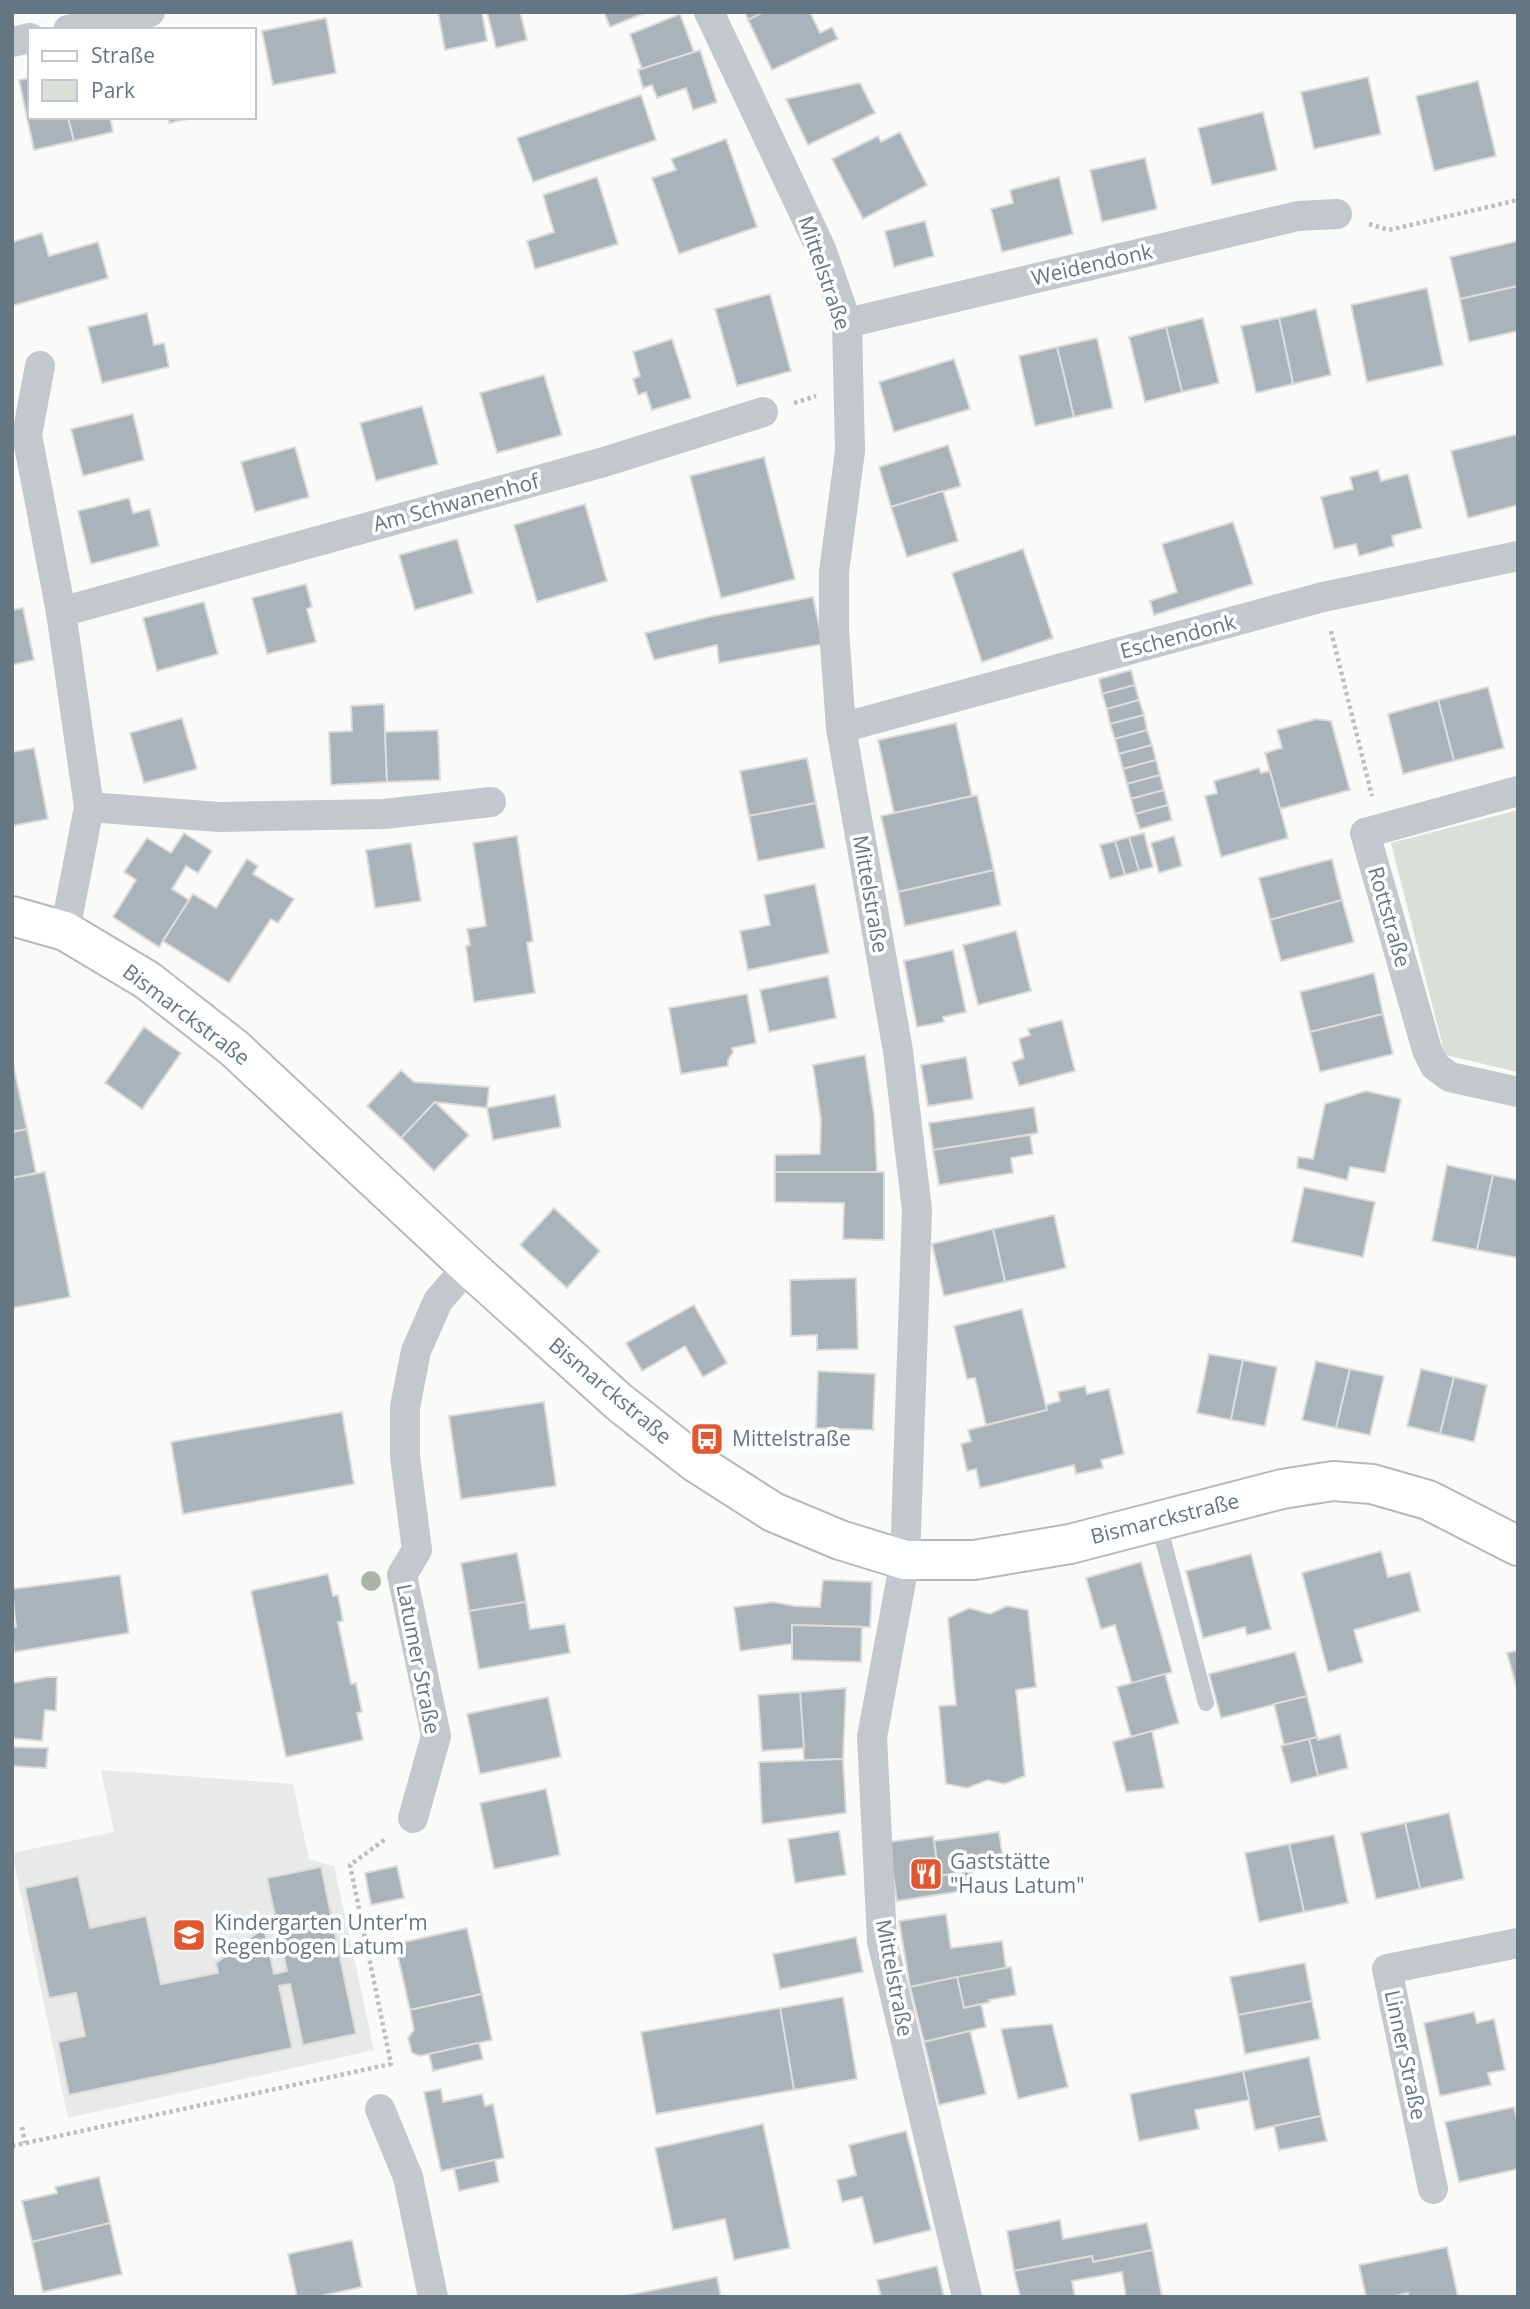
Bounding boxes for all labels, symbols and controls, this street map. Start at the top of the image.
legend [28,28,256,119]
text: Straße [91,41,155,69]
text: Park [91,76,135,104]
street label: Mittelstraße [792,212,858,333]
street label: Weidendonk [1029,237,1155,292]
street label: Am Schwanenhof [370,466,544,538]
street label: Eschendonk [1117,607,1239,665]
street label: Mittelstraße [847,833,895,955]
street label: Rottstraße [1362,863,1418,970]
street label: Bismarckstraße [117,957,256,1071]
street label: Bismarckstraße [543,1331,678,1450]
bus stop icon: Mittelstraße [688,1420,726,1458]
place label: Mittelstraße [732,1424,851,1452]
street label: Bismarckstraße [1087,1486,1242,1550]
street label: Latumer Straße [391,1581,447,1736]
place label: Gaststätte "Haus Latum" [950,1847,1085,1899]
restaurant icon: Gaststätte "Haus Latum" [907,1855,945,1893]
place label: Kindergarten Unter'm Regenbogen Latum [214,1908,428,1960]
school or university icon: Kindergarten Unter'm Regenbogen Latum [170,1916,208,1954]
street label: Mittelstraße [870,1917,920,2039]
street label: Linner Straße [1379,1987,1433,2122]

